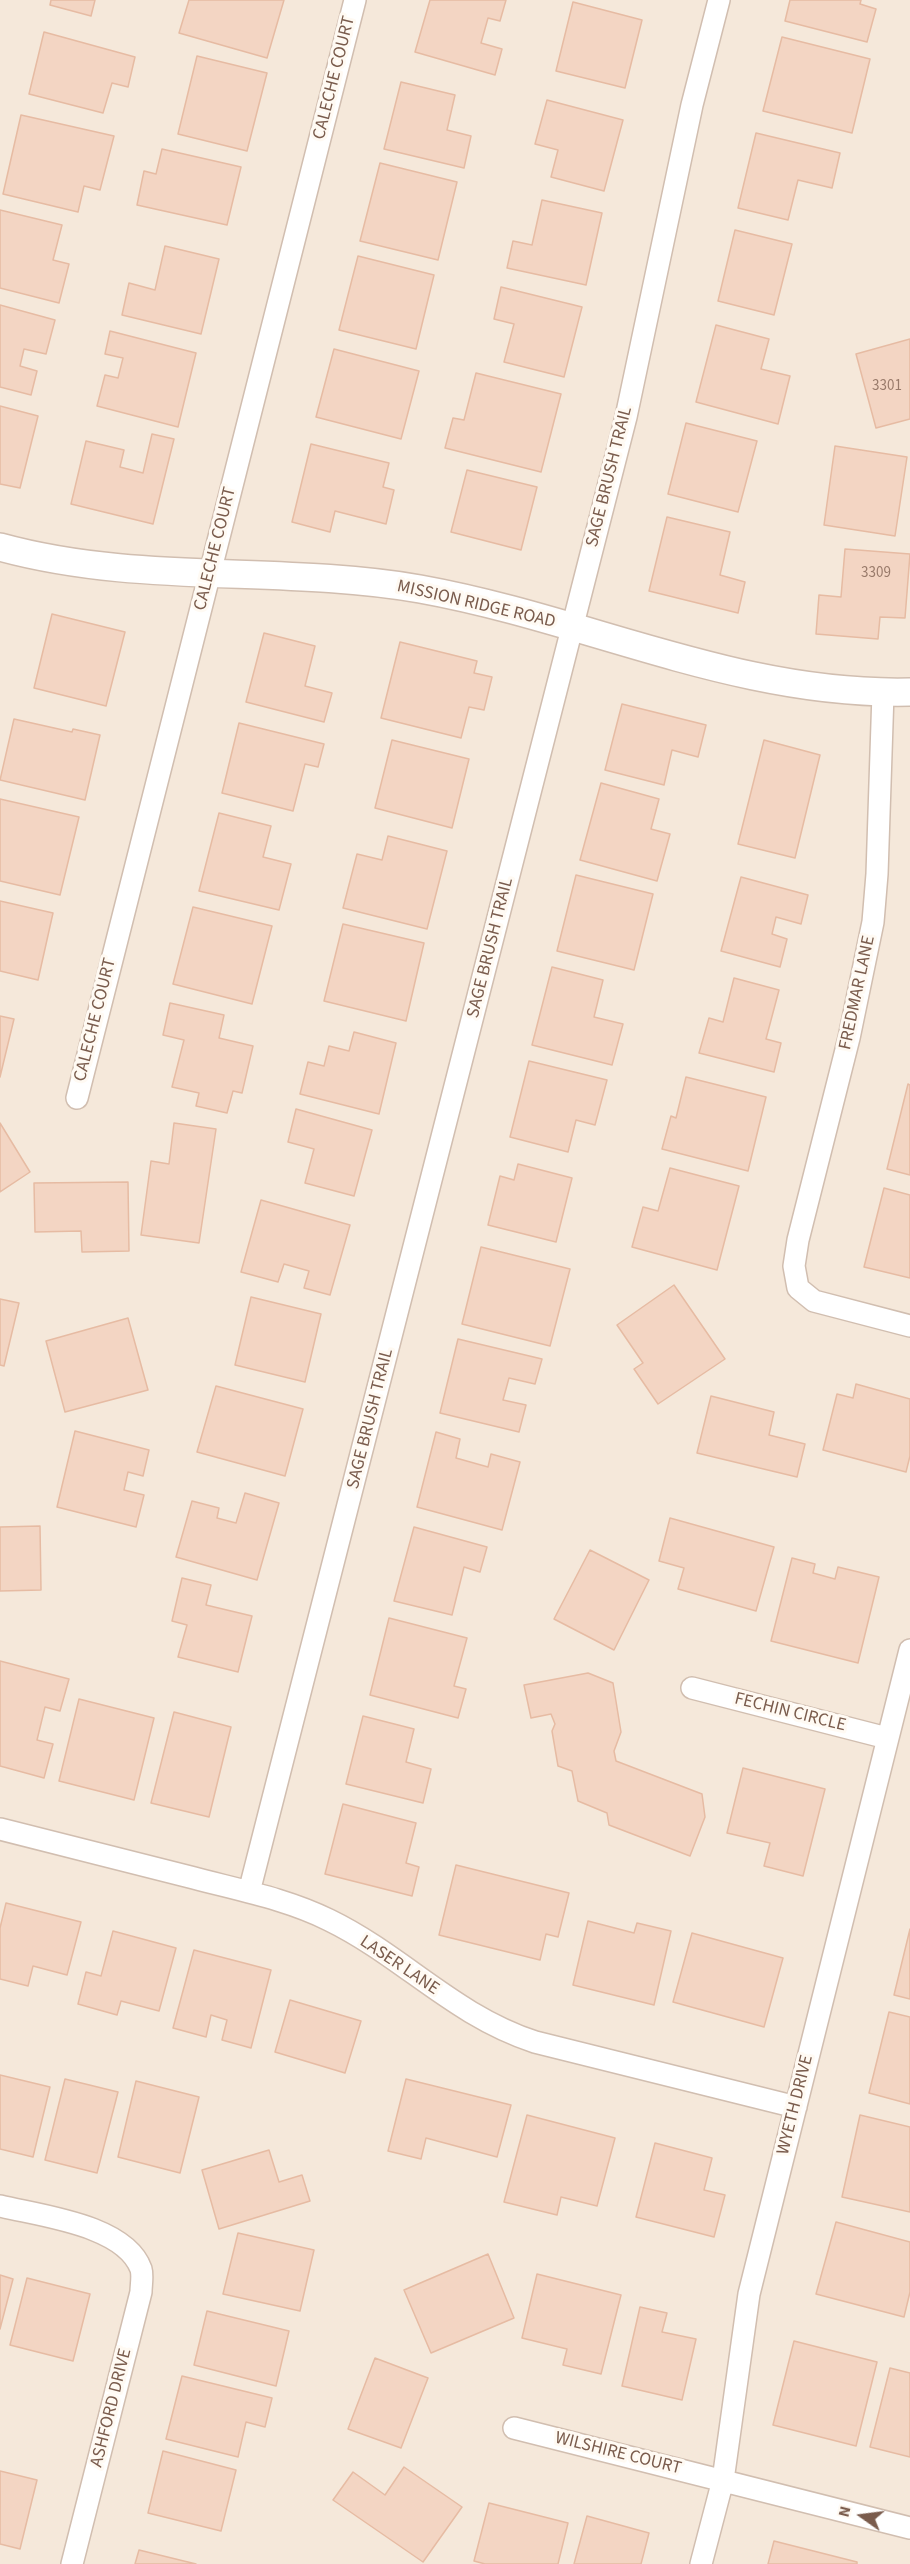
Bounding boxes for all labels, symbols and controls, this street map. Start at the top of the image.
street label: CALECHE COURT [309,14,361,142]
house number: 3301 [872,378,902,396]
street label: SAGE BRUSH TRAIL [582,405,638,549]
street label: CALECHE COURT [190,485,242,613]
house number: 3309 [861,565,891,583]
street label: MISSION RIDGE ROAD [395,576,557,634]
street label: SAGE BRUSH TRAIL [463,876,519,1020]
street label: FREDMAR LANE [835,934,881,1052]
street label: CALECHE COURT [70,956,122,1084]
street label: SAGE BRUSH TRAIL [343,1347,399,1491]
street label: FECHIN CIRCLE [732,1689,848,1737]
street label: LASER LANE [355,1932,443,2000]
street label: WYETH DRIVE [773,2053,819,2157]
street label: ASHFORD DRIVE [87,2346,137,2470]
street label: WILSHIRE COURT [553,2428,683,2480]
north arrow [832,2486,892,2546]
text: N [833,2504,856,2519]

